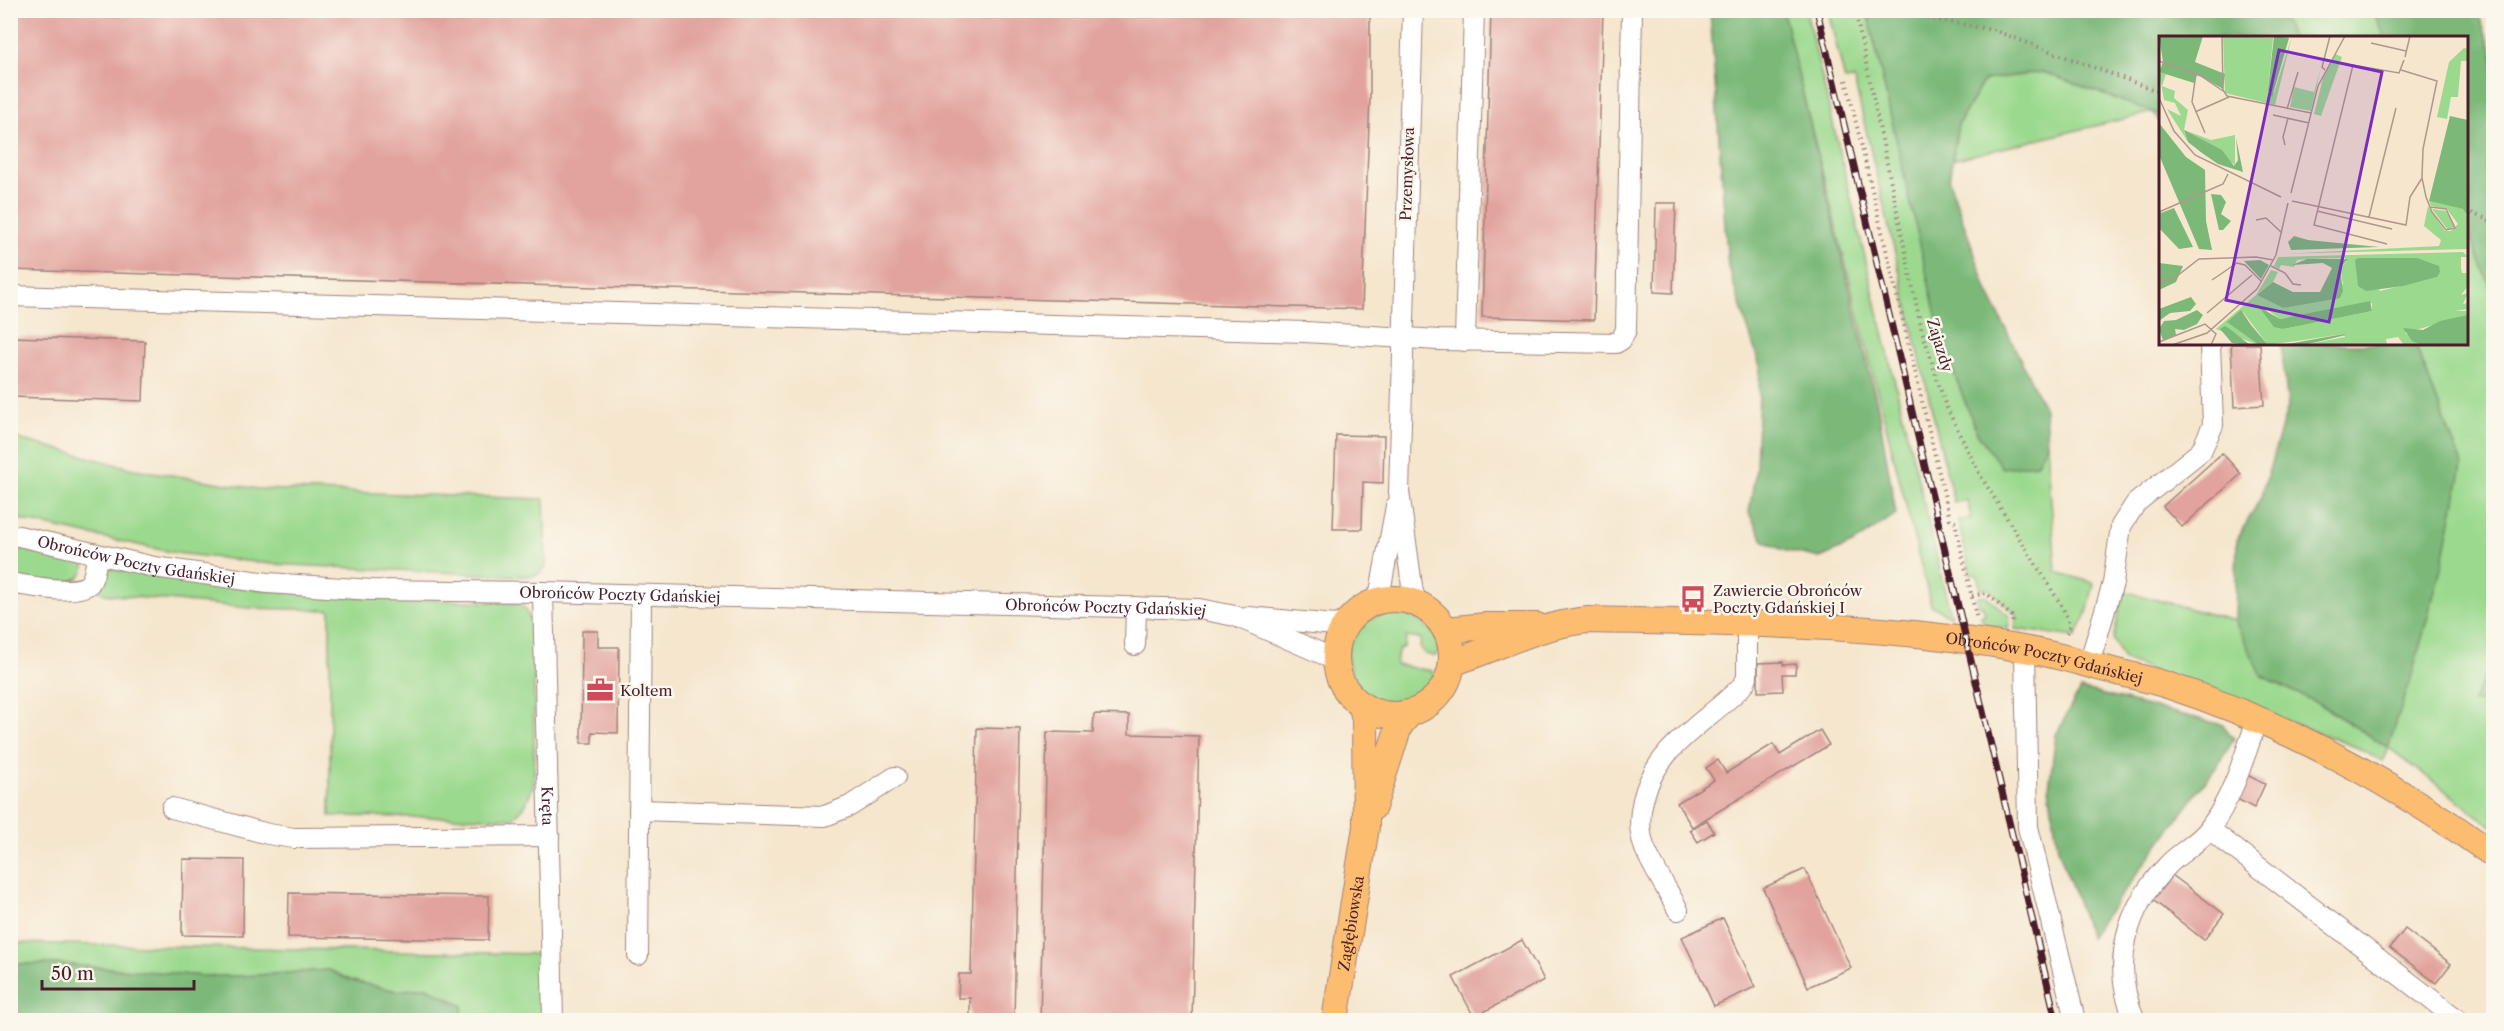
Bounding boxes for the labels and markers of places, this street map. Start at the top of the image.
place label: Zawiercie Obrońców Poczty Gdańskiej I [1713,581,1863,617]
bus stop icon: Zawiercie Obrońców Poczty Gdańskiej I [1678,584,1708,614]
office icon: Koltem [585,675,615,705]
place label: Koltem [620,681,673,700]

